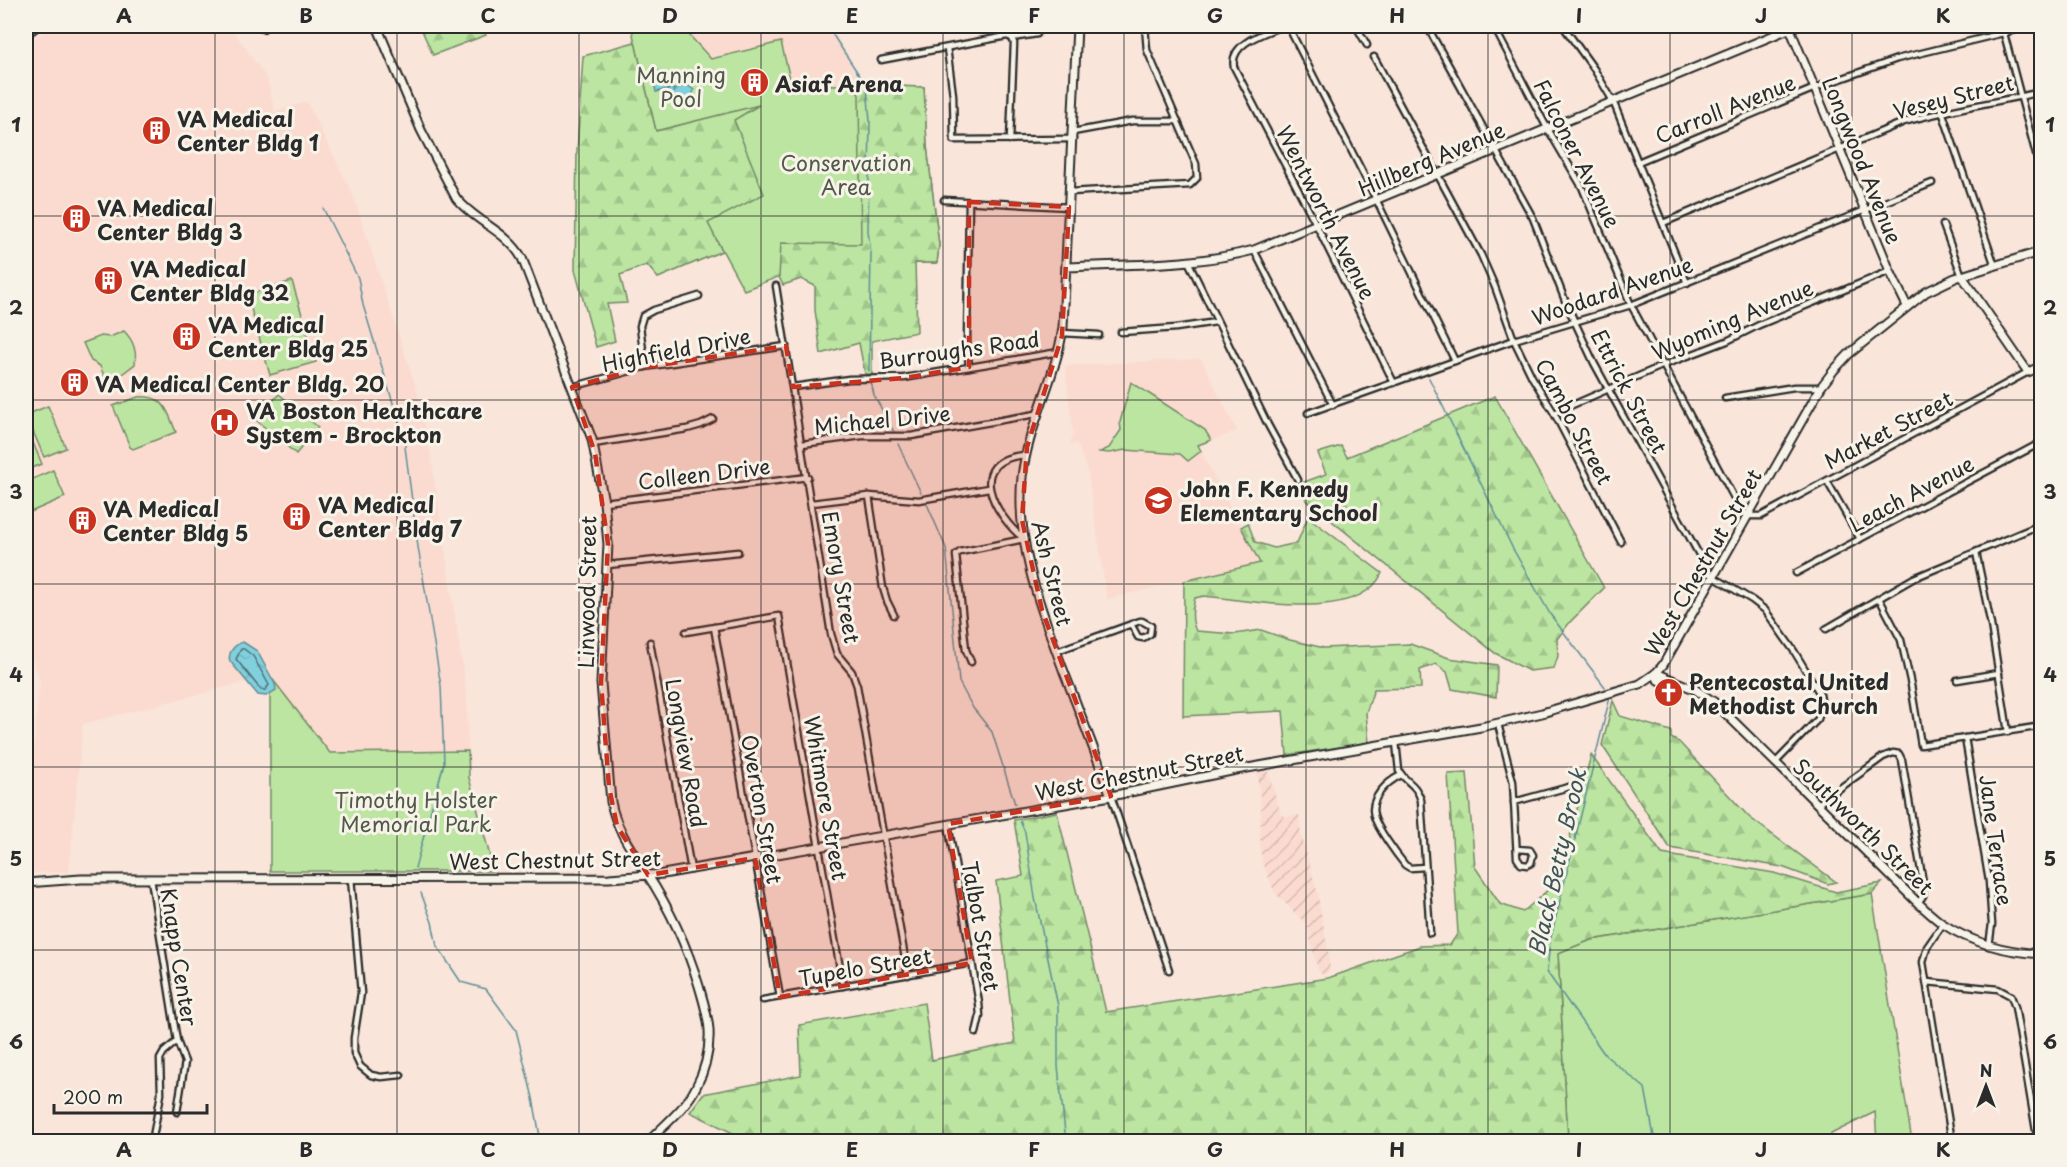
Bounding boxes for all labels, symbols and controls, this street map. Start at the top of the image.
text: A [116,0,132,30]
text: B [299,0,313,30]
text: C [480,0,496,30]
text: D [662,0,678,30]
text: E [846,0,858,30]
text: F [1028,0,1040,30]
text: G [1207,0,1223,30]
text: H [1389,0,1405,30]
text: I [1576,0,1582,30]
text: J [1755,0,1767,30]
text: K [1936,0,1951,30]
park label: Manning Pool [636,58,726,114]
street label: Carroll Avenue [1650,65,1800,151]
street label: Vesey Street [1889,66,2017,126]
building icon: Asiaf Arena [738,67,770,99]
place label: Asiaf Arena [774,67,904,99]
street label: Longwood Avenue [1815,71,1911,249]
street label: Falconer Avenue [1527,73,1629,233]
place label: VA Medical Center Bldg 1 [177,102,319,158]
text: 1 [11,109,21,139]
text: 1 [2045,109,2055,139]
street label: Hillberg Avenue [1353,113,1509,203]
building icon: VA Medical Center Bldg 1 [140,114,172,146]
street label: Wentworth Avenue [1269,119,1385,305]
park label: Conservation Area [780,146,912,202]
place label: VA Medical Center Bldg 3 [97,191,242,247]
building icon: VA Medical Center Bldg 3 [60,203,92,235]
street label: Woodard Avenue [1527,247,1697,333]
place label: VA Medical Center Bldg 32 [130,252,290,308]
building icon: VA Medical Center Bldg 32 [93,264,125,296]
street label: Wyoming Avenue [1646,270,1818,368]
text: 2 [9,292,23,322]
text: 2 [2043,292,2057,322]
place label: VA Medical Center Bldg 25 [208,308,369,364]
street label: Highfield Drive [599,319,753,379]
building icon: VA Medical Center Bldg 25 [171,320,203,352]
street label: Burroughs Road [877,322,1041,376]
street label: Ettrick Street [1584,323,1676,459]
street label: Cambo Street [1528,352,1622,490]
building icon: VA Medical Center Bldg. 20 [58,367,90,399]
place label: VA Medical Center Bldg. 20 [95,367,384,399]
street label: Market Street [1818,382,1958,476]
place label: VA Boston Healthcare System - Brockton [246,394,482,450]
street label: Michael Drive [812,396,952,442]
hospital icon: VA Boston Healthcare System - Brockton [209,406,241,438]
street label: Leach Avenue [1843,447,1979,539]
street label: Colleen Drive [636,449,772,497]
street label: West Chestnut Street [1635,462,1769,662]
place label: John F. Kennedy Elementary School [1180,472,1378,528]
text: 3 [9,476,23,506]
text: 3 [2043,476,2057,506]
school or university icon: John F. Kennedy Elementary School [1143,484,1175,516]
place label: VA Medical Center Bldg 7 [318,488,463,544]
place label: VA Medical Center Bldg 5 [103,492,248,548]
building icon: VA Medical Center Bldg 7 [281,500,313,532]
building icon: VA Medical Center Bldg 5 [66,504,98,536]
street label: Emory Street [815,508,869,646]
street label: Linwood Street [569,515,603,669]
street label: Ash Street [1024,517,1082,629]
text: 4 [9,659,23,689]
text: 4 [2043,659,2057,689]
place label: Pentecostal United Methodist Church [1689,665,1889,721]
street label: Longview Road [658,676,716,830]
church icon: Pentecostal United Methodist Church [1652,677,1684,709]
street label: Whitmore Street [797,713,857,883]
street label: Overton Street [734,732,792,886]
street label: West Chestnut Street [1032,736,1246,808]
street label: Southworth Street [1786,750,1942,902]
water label: Black Betty Brook [1518,764,1594,959]
street label: Jane Terrace [1972,773,2022,907]
park label: Timothy Holster Memorial Park [335,783,498,839]
street label: West Chestnut Street [449,841,661,877]
text: 5 [10,843,22,873]
text: 5 [2044,843,2056,873]
street label: Talbot Street [955,858,1009,994]
street label: Knapp Center [153,886,207,1029]
street label: Tupelo Street [796,939,934,993]
text: 6 [9,1026,23,1056]
text: 6 [2043,1026,2057,1056]
north arrow [1956,1056,2016,1116]
text: N [1980,1058,1992,1082]
scale bar [54,1077,207,1115]
text: 200 m [63,1083,123,1110]
text: A [116,1134,132,1164]
text: B [299,1134,313,1164]
text: C [480,1134,496,1164]
text: D [662,1134,678,1164]
text: E [846,1134,858,1164]
text: F [1028,1134,1040,1164]
text: G [1207,1134,1223,1164]
text: H [1389,1134,1405,1164]
text: I [1576,1134,1582,1164]
text: J [1755,1134,1767,1164]
text: K [1936,1134,1951,1164]

